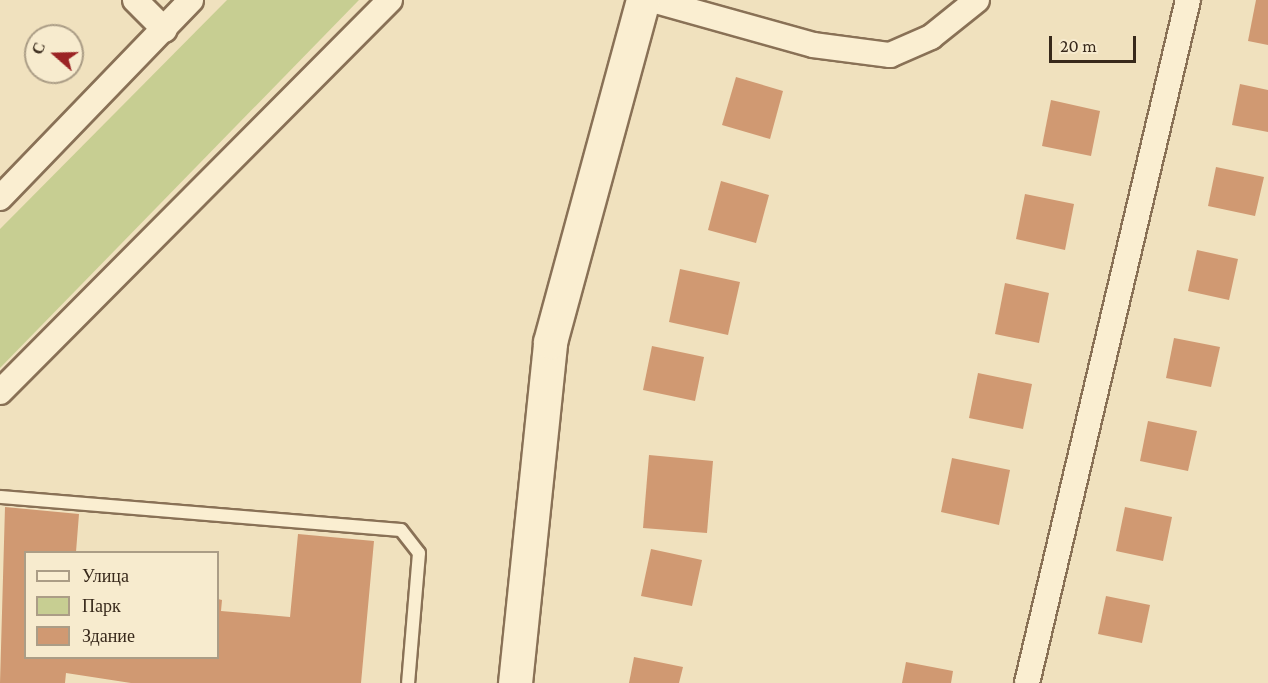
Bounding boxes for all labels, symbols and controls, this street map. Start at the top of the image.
north arrow [24,24,84,84]
scale bar [1052,24,1139,62]
text: 20 m [1060,36,1097,56]
text: С [29,40,48,57]
legend [24,551,219,659]
text: Улица [82,566,129,586]
text: Парк [82,596,121,616]
text: Здание [82,626,135,646]

